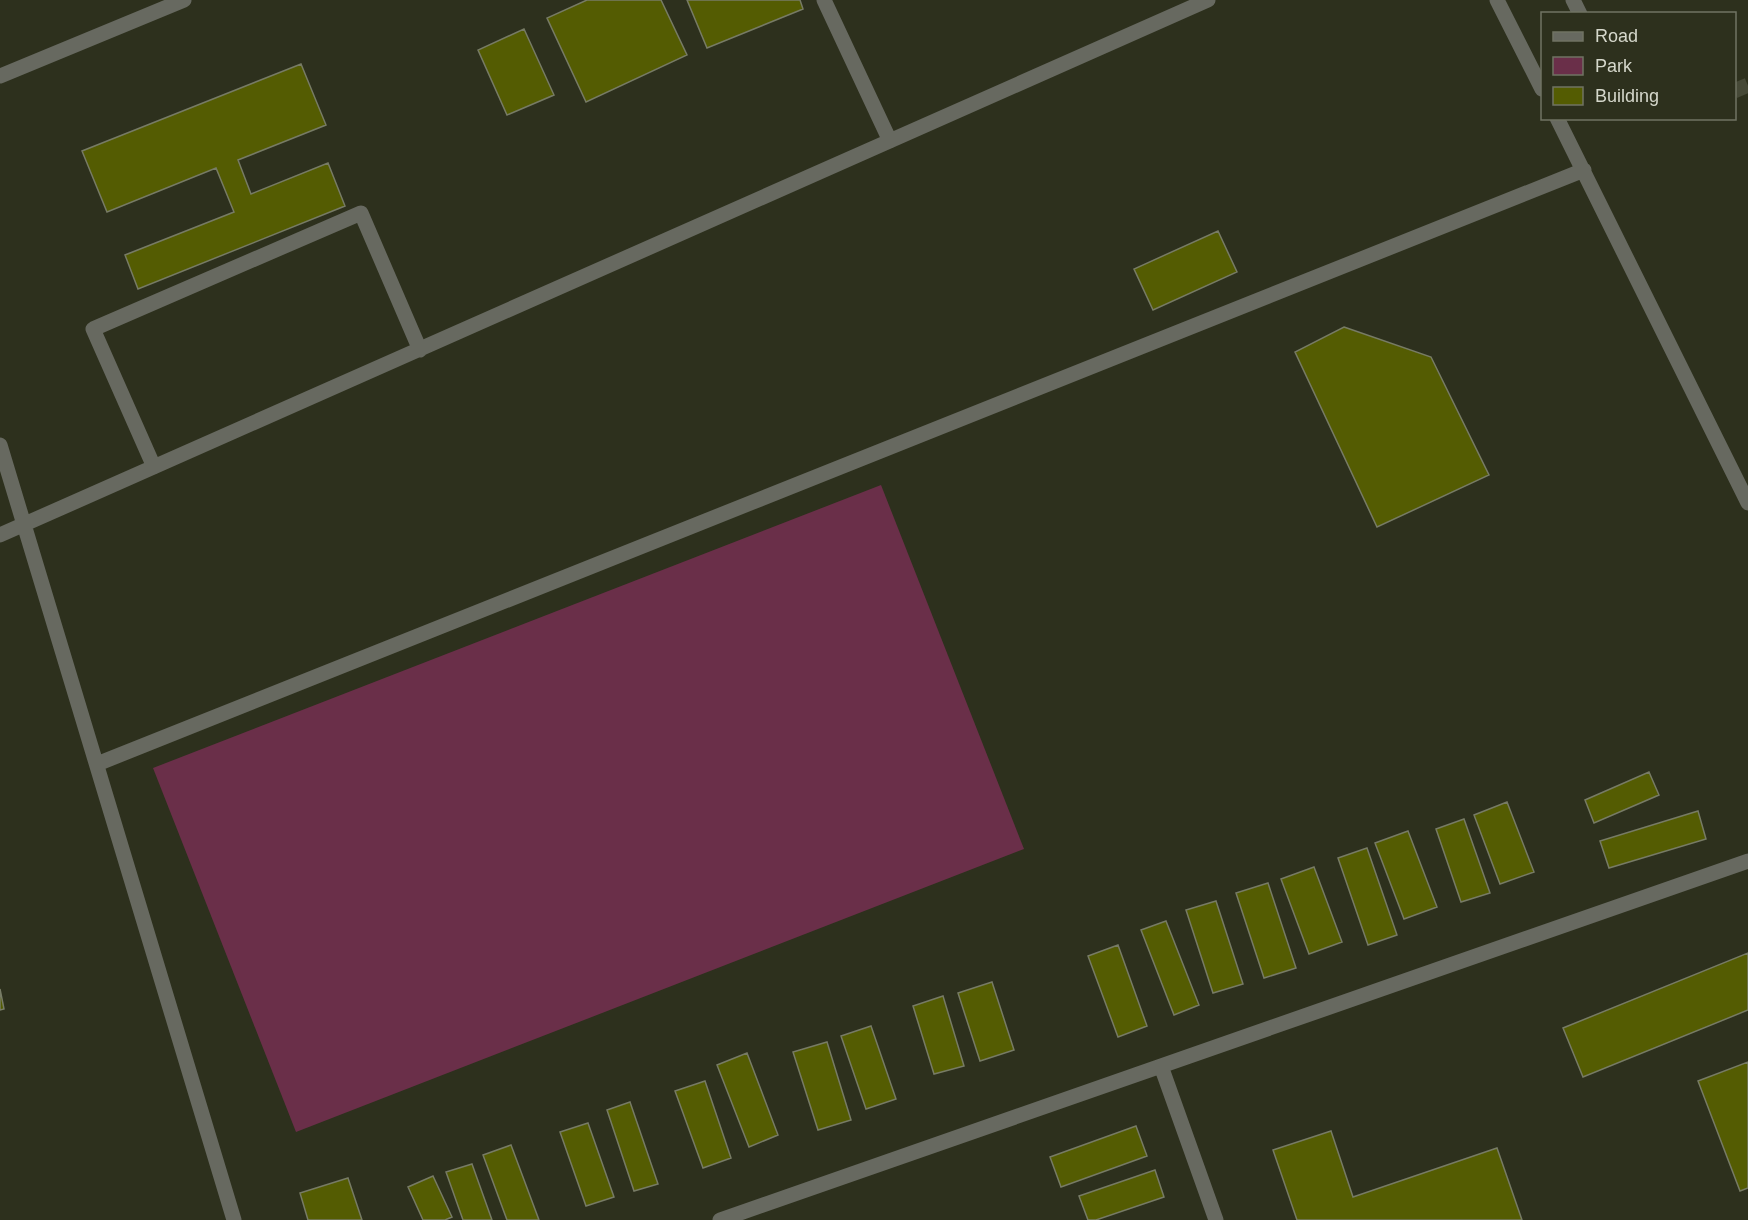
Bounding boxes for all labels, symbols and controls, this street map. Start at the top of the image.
legend [1541,12,1736,120]
text: Road [1595,26,1638,46]
text: Park [1595,56,1633,76]
text: Building [1595,86,1659,106]

